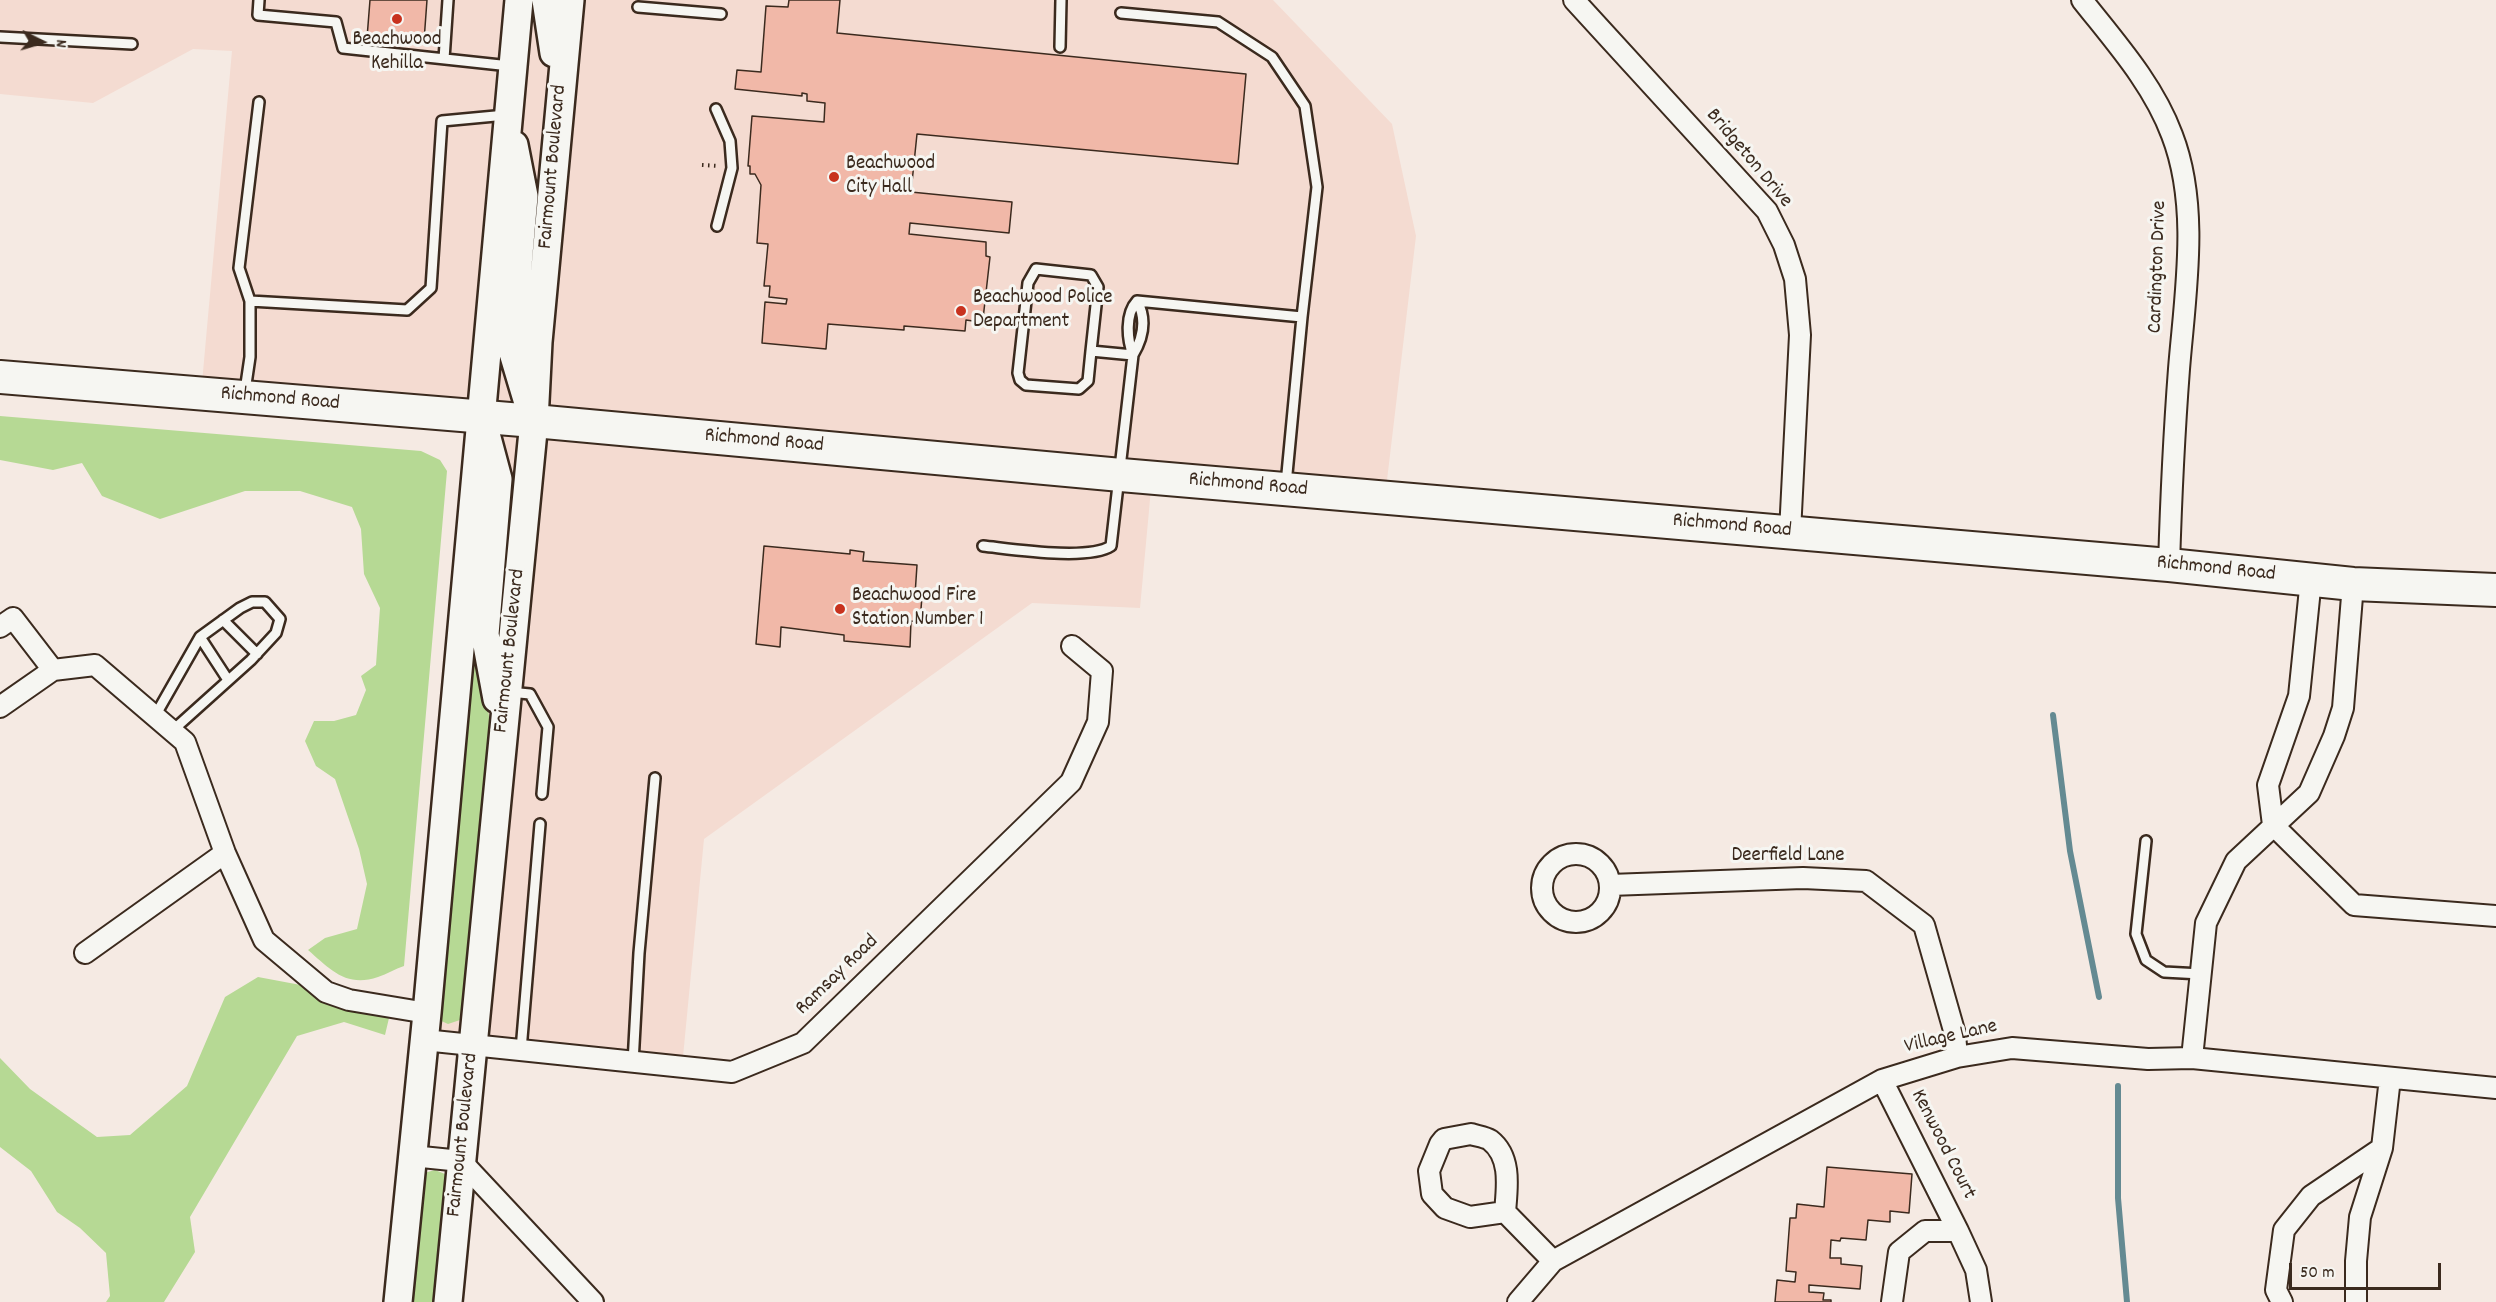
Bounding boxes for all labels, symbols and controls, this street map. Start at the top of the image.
north arrow [12,12,72,72]
marker: Beachwood Kehilla [390,12,404,26]
place label: Beachwood Kehilla [352,28,442,78]
text: N [49,39,72,49]
street label: Fairmount Boulevard [534,84,574,250]
street label: Bridgeton Drive [1699,104,1797,214]
place label: Beachwood City Hall [846,152,935,202]
marker: Beachwood City Hall [827,170,841,184]
street label: Cardington Drive [2144,200,2174,334]
place label: Beachwood Police Department [973,286,1112,336]
marker: Beachwood Police Department [954,304,968,318]
street label: Richmond Road [219,382,341,418]
street label: Richmond Road [703,424,825,460]
street label: Richmond Road [1187,468,1309,504]
street label: Richmond Road [1671,509,1793,545]
street label: Richmond Road [2155,551,2277,589]
street label: Fairmount Boulevard [490,568,532,734]
place label: Beachwood Fire Station Number 1 [852,584,984,634]
marker: Beachwood Fire Station Number 1 [833,602,847,616]
street label: Deerfield Lane [1731,844,1845,870]
street label: Ramsay Road [791,930,885,1022]
street label: Village Lane [1902,1015,2000,1061]
street label: Fairmount Boulevard [443,1052,485,1218]
street label: Kenwood Court [1904,1086,1980,1204]
scale bar [2292,1251,2444,1289]
text: 50 m [2300,1261,2335,1286]

